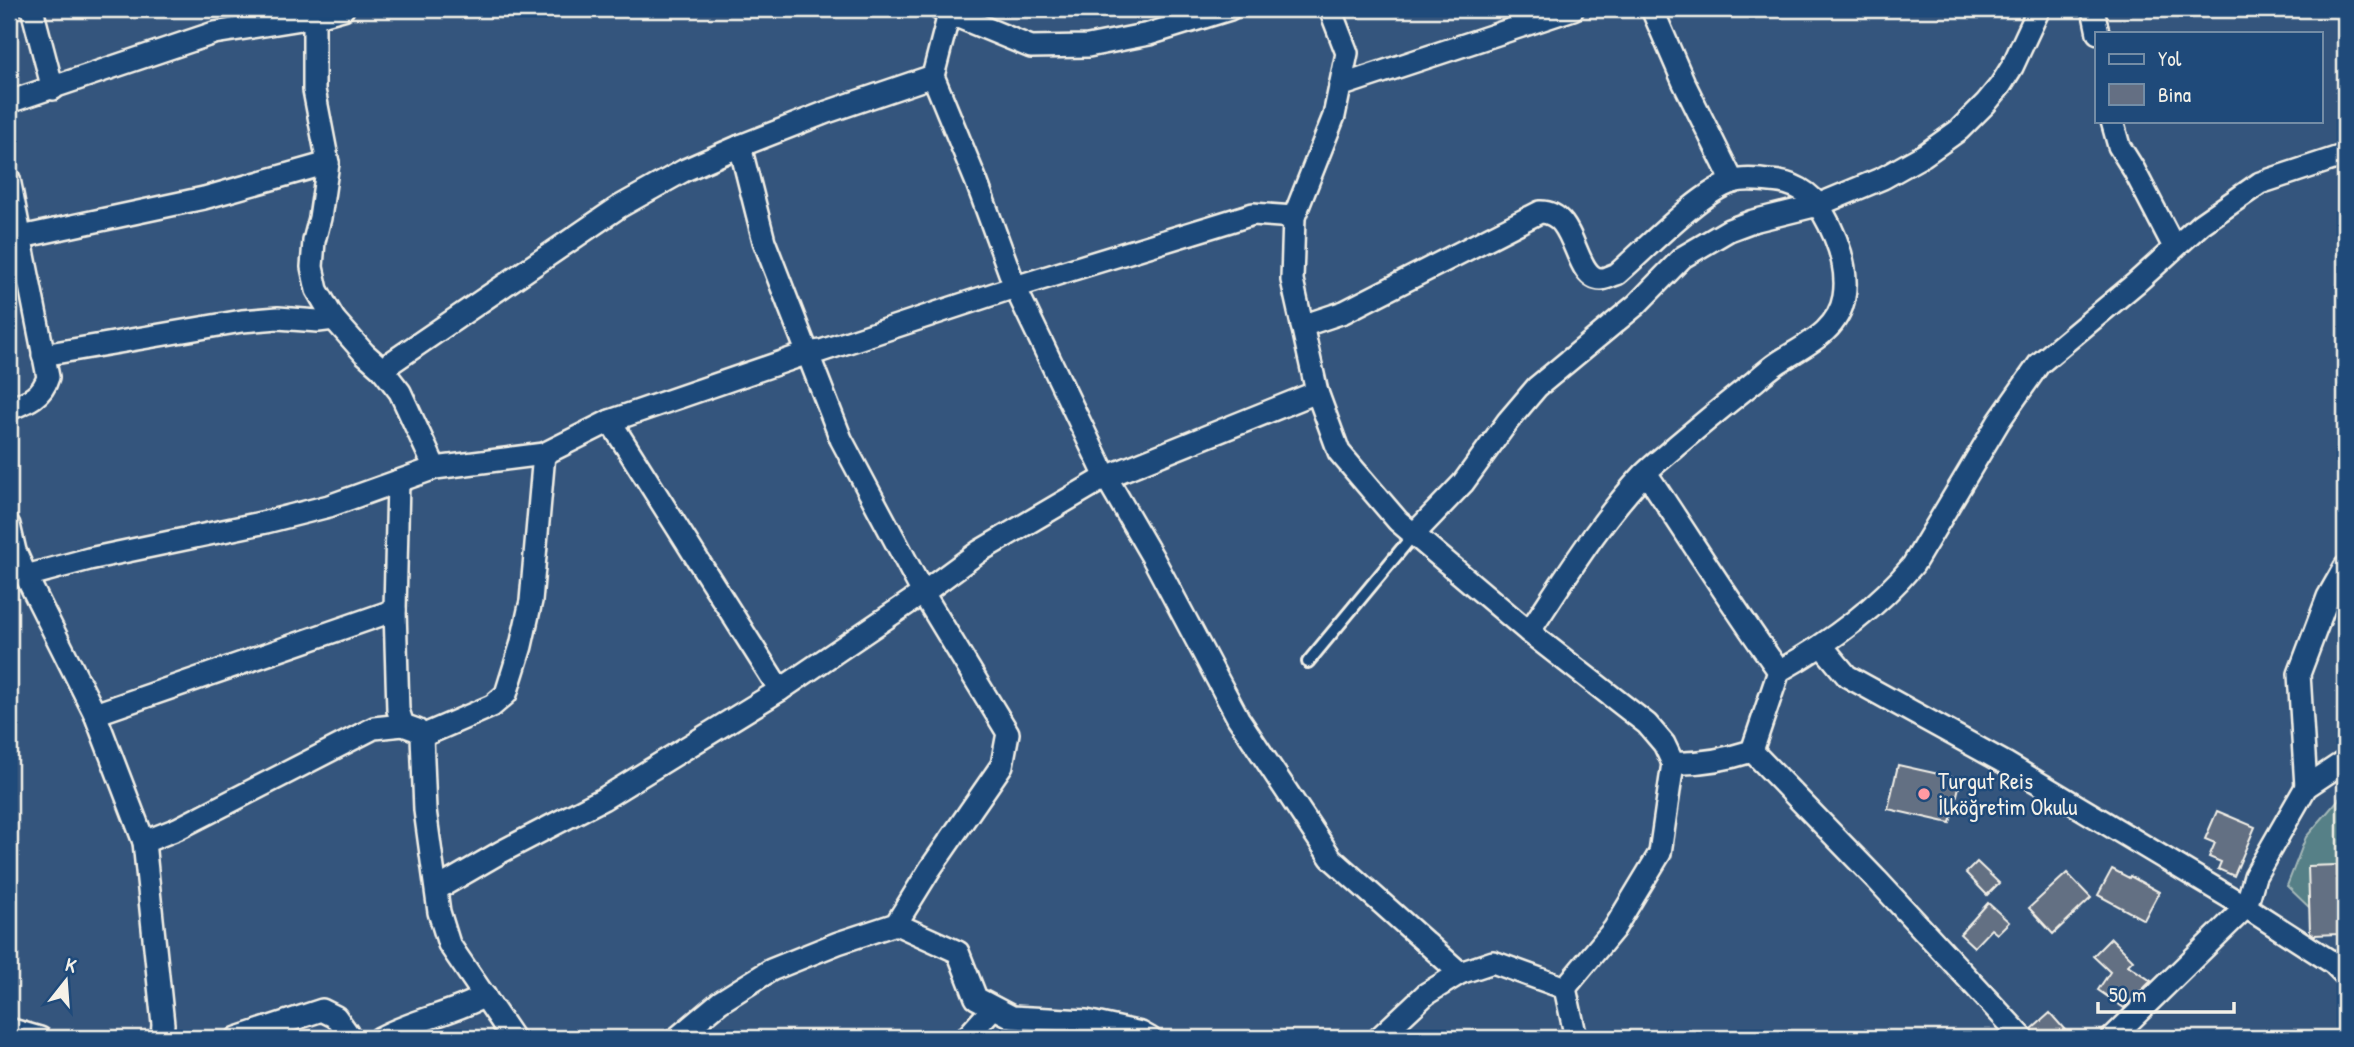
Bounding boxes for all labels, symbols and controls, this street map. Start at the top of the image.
legend [2095,32,2322,122]
text: Yol [2158,44,2182,73]
text: Bina [2158,80,2191,109]
place label: Turgut Reis İlköğretim Okulu [1938,765,2077,822]
marker: Turgut Reis İlköğretim Okulu [1916,786,1932,802]
north arrow [32,946,102,1016]
text: K [62,951,80,979]
scale bar [2098,970,2235,1014]
text: 50 m [2109,980,2146,1009]

